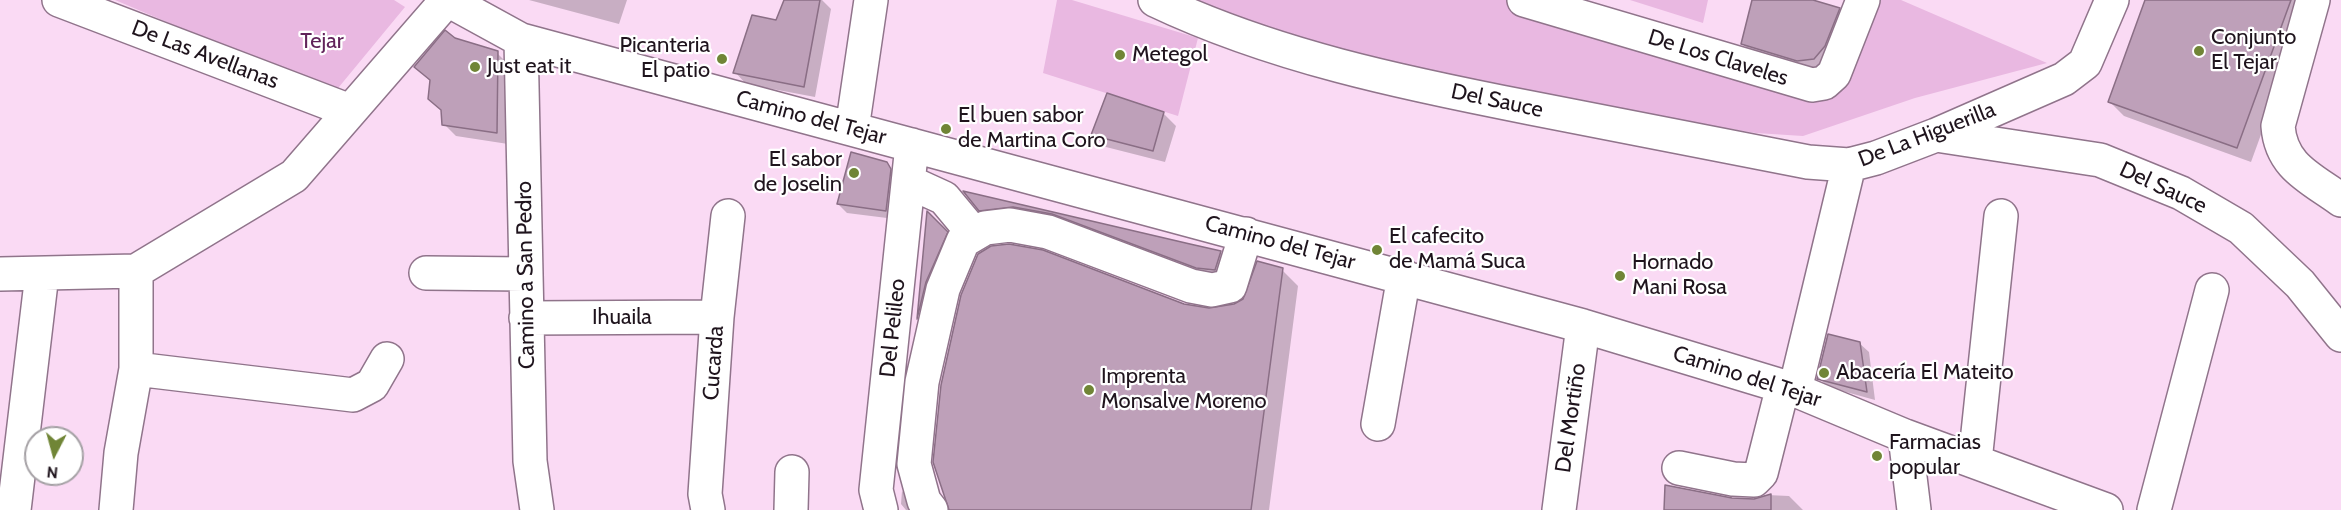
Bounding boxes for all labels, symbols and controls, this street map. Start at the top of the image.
street label: De Las Avellanas [128,15,282,95]
street label: De Los Claveles [1645,24,1791,92]
place label: Conjunto El Tejar [2211,25,2296,76]
park label: Tejar [300,29,344,55]
place label: Picanteria El patio [619,33,710,84]
place label: Metegol [1132,42,1208,68]
marker: Conjunto El Tejar [2192,44,2206,58]
marker: Metegol [1113,48,1127,62]
marker: Picanteria El patio [715,52,729,66]
place label: Just eat it [487,54,571,80]
marker: Just eat it [468,60,482,74]
street label: Del Sauce [1449,78,1545,124]
street label: Camino del Tejar [733,85,889,151]
street label: De La Higuerilla [1855,97,1999,173]
place label: El buen sabor de Martina Coro [958,103,1106,154]
marker: El buen sabor de Martina Coro [939,122,953,136]
place label: El sabor de Joselin [754,147,842,198]
street label: Del Sauce [2115,156,2211,220]
marker: El sabor de Joselin [847,166,861,180]
street label: Camino a San Pedro [511,181,541,369]
street label: Camino del Tejar [1202,210,1358,276]
place label: El cafecito de Mamá Suca [1389,224,1525,276]
marker: El cafecito de Mamá Suca [1370,243,1384,257]
place label: Hornado Mani Rosa [1632,250,1727,302]
marker: Hornado Mani Rosa [1613,269,1627,283]
street label: Del Pelileo [875,277,911,379]
street label: Ihuaila [592,305,652,331]
street label: Cucarda [698,325,730,401]
street label: Camino del Tejar [1669,341,1825,413]
place label: Abacería El Mateito [1836,360,2014,386]
street label: Del Mortiño [1550,362,1592,474]
place label: Imprenta Monsalve Moreno [1101,364,1267,416]
marker: Abacería El Mateito [1817,366,1831,380]
marker: Imprenta Monsalve Moreno [1082,383,1096,397]
north arrow [24,426,84,486]
place label: Farmacias popular [1889,430,1981,482]
marker: Farmacias popular [1870,449,1884,463]
text: N [46,462,59,482]

